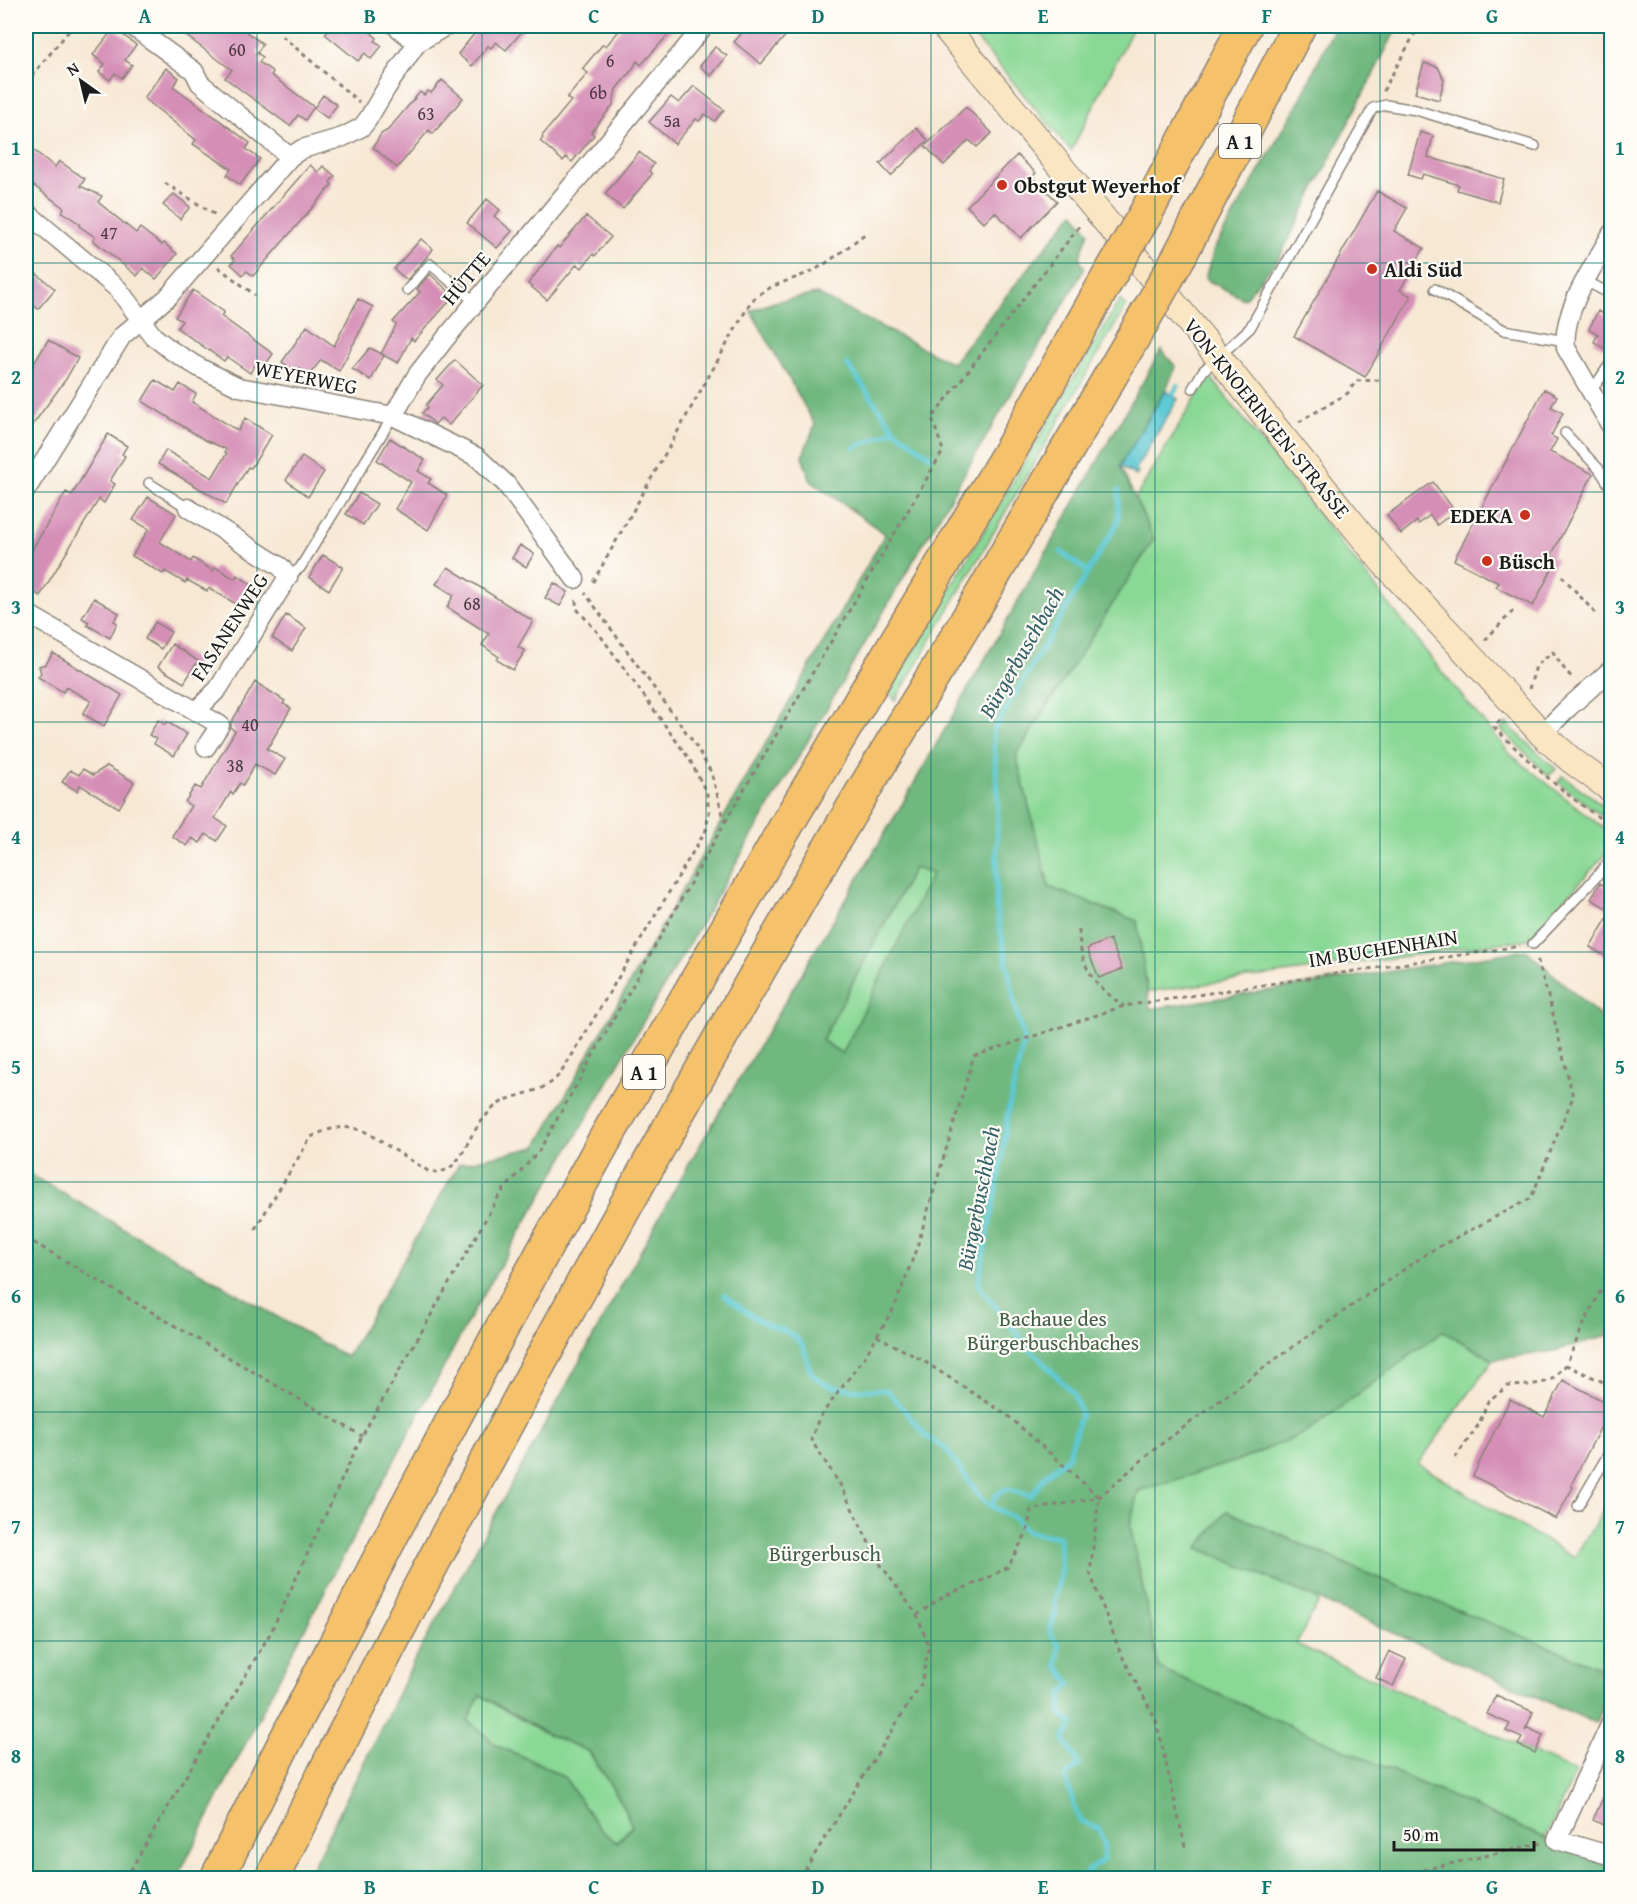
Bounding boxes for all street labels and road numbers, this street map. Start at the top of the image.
road number: A 1 [1219,124,1261,158]
street label: HÜTTE [434,244,498,312]
street label: VON-KNOERINGEN-STRASSE [1176,311,1358,525]
street label: WEYERWEG [252,352,360,402]
street label: FASANENWEG [182,567,276,687]
street label: IM BUCHENHAIN [1306,921,1460,975]
road number: A 1 [623,1055,665,1089]

